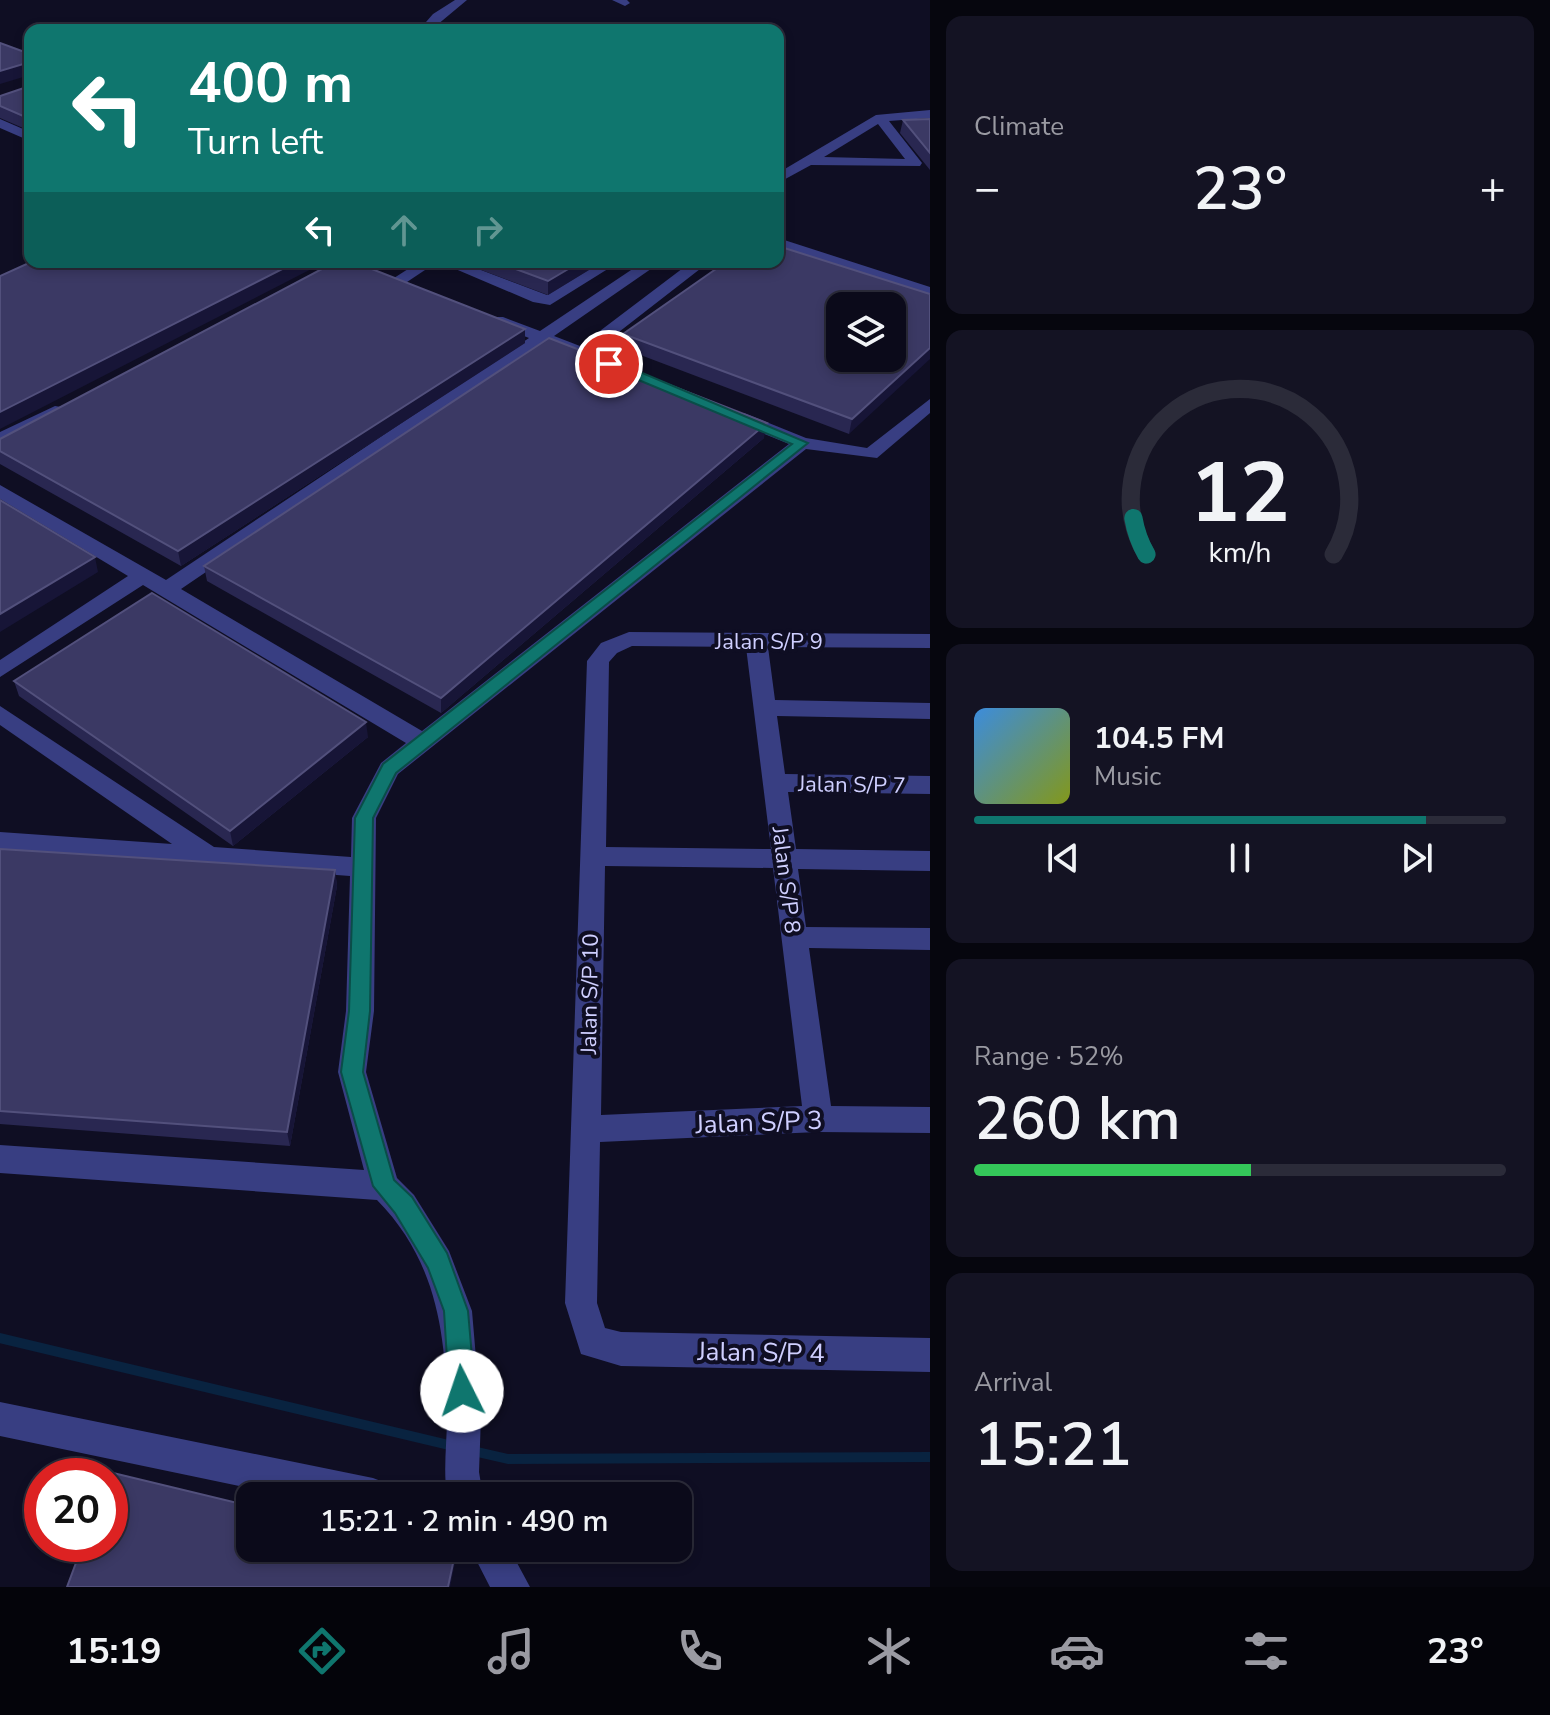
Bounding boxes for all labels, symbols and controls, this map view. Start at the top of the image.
text: 400 m [188,45,353,122]
icon: left [56,56,160,160]
text: Climate [974,109,1064,144]
text: Turn left [188,118,323,167]
text: 23° [1193,148,1287,230]
text: − [974,159,1000,219]
text: + [1480,159,1506,219]
icon: left [298,208,342,252]
icon: ahead [382,208,426,252]
icon: right [466,208,510,252]
map controls [826,292,906,372]
button: layers [826,292,906,372]
pin [575,330,643,398]
icon: arrive [587,342,631,386]
text: 12 [1190,437,1290,550]
text: km/h [1209,533,1271,572]
street label: Jalan S/P 9 [714,627,823,657]
text: 104.5 FM [1094,718,1224,759]
text: Music [1094,759,1161,794]
street label: Jalan S/P 7 [797,769,906,801]
street label: Jalan S/P 8 [764,824,807,935]
icon: previous [1041,836,1085,880]
icon: pause [1218,836,1262,880]
icon: next [1395,836,1439,880]
street label: Jalan S/P 10 [574,933,606,1056]
text: Range · 52% [974,1039,1124,1074]
text: 260 km [974,1078,1181,1160]
street label: Jalan S/P 3 [694,1103,823,1142]
street label: Jalan S/P 4 [696,1334,825,1371]
position arrow [420,1349,504,1433]
text: Arrival [974,1365,1052,1400]
text: 15:21 [974,1404,1132,1486]
speed limit sign: 20 [24,1458,128,1562]
text: 15:21 · 2 min · 490 m [319,1501,609,1542]
icon: directions [294,1623,350,1679]
icon: music [483,1623,539,1679]
icon: phone [672,1623,728,1679]
icon: climate [861,1623,917,1679]
icon: car [1049,1623,1105,1679]
icon: filters [1238,1623,1294,1679]
text: 15:19 [66,1627,162,1676]
text: 23° [1427,1627,1484,1676]

